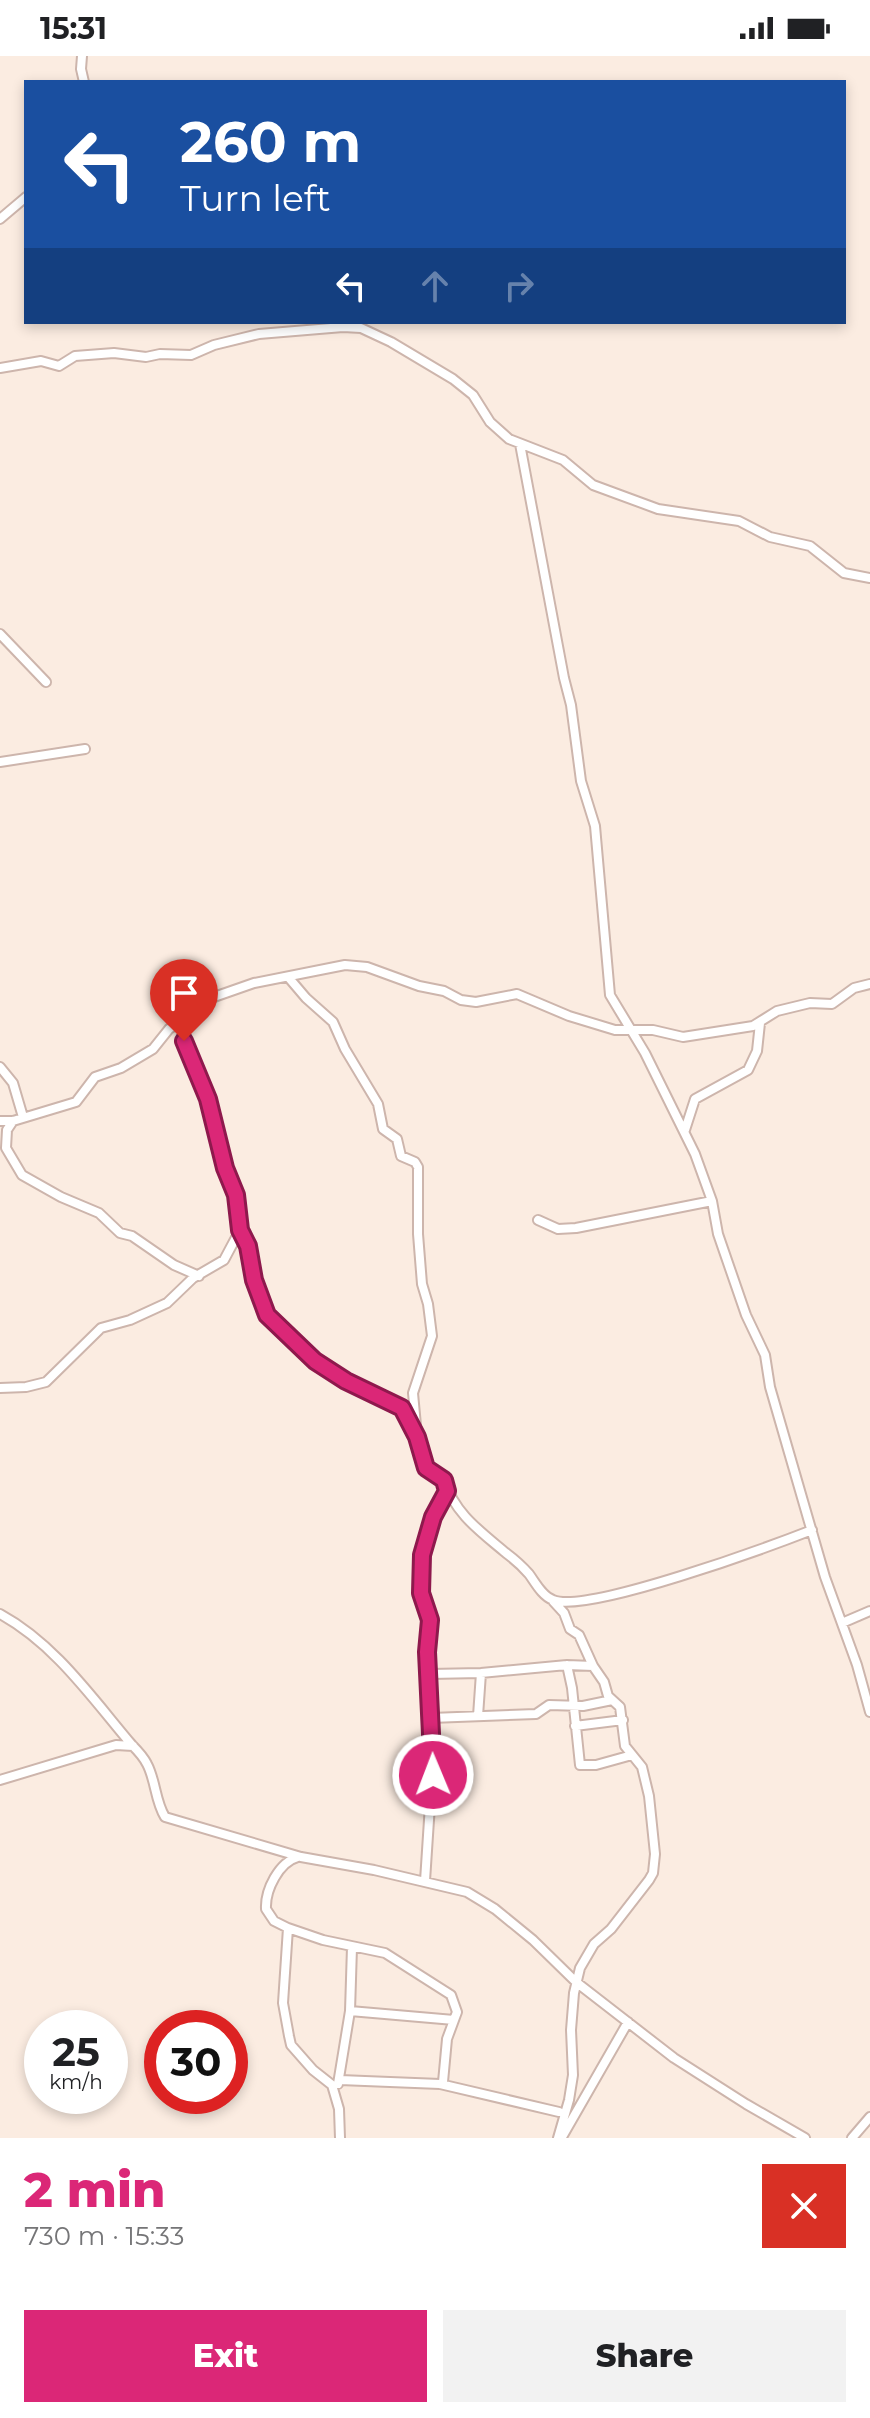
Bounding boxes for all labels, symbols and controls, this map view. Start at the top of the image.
text: 15:31 [40,10,107,47]
text: 260 m [180,108,361,176]
icon: left [48,112,152,216]
text: Turn left [180,176,331,220]
icon: left [329,264,373,308]
icon: ahead [413,264,457,308]
icon: right [497,264,541,308]
pin [150,959,218,1041]
icon: arrive [162,971,206,1015]
position arrow [391,1733,475,1817]
speed limit sign: 30 [144,2010,248,2114]
text: 25 [52,2027,100,2076]
text: km/h [49,2070,103,2094]
text: 2 min [24,2161,165,2219]
button: close [762,2164,846,2248]
text: 730 m · 15:33 [24,2220,184,2252]
button: Exit [24,2310,427,2402]
button: Share [443,2310,846,2402]

